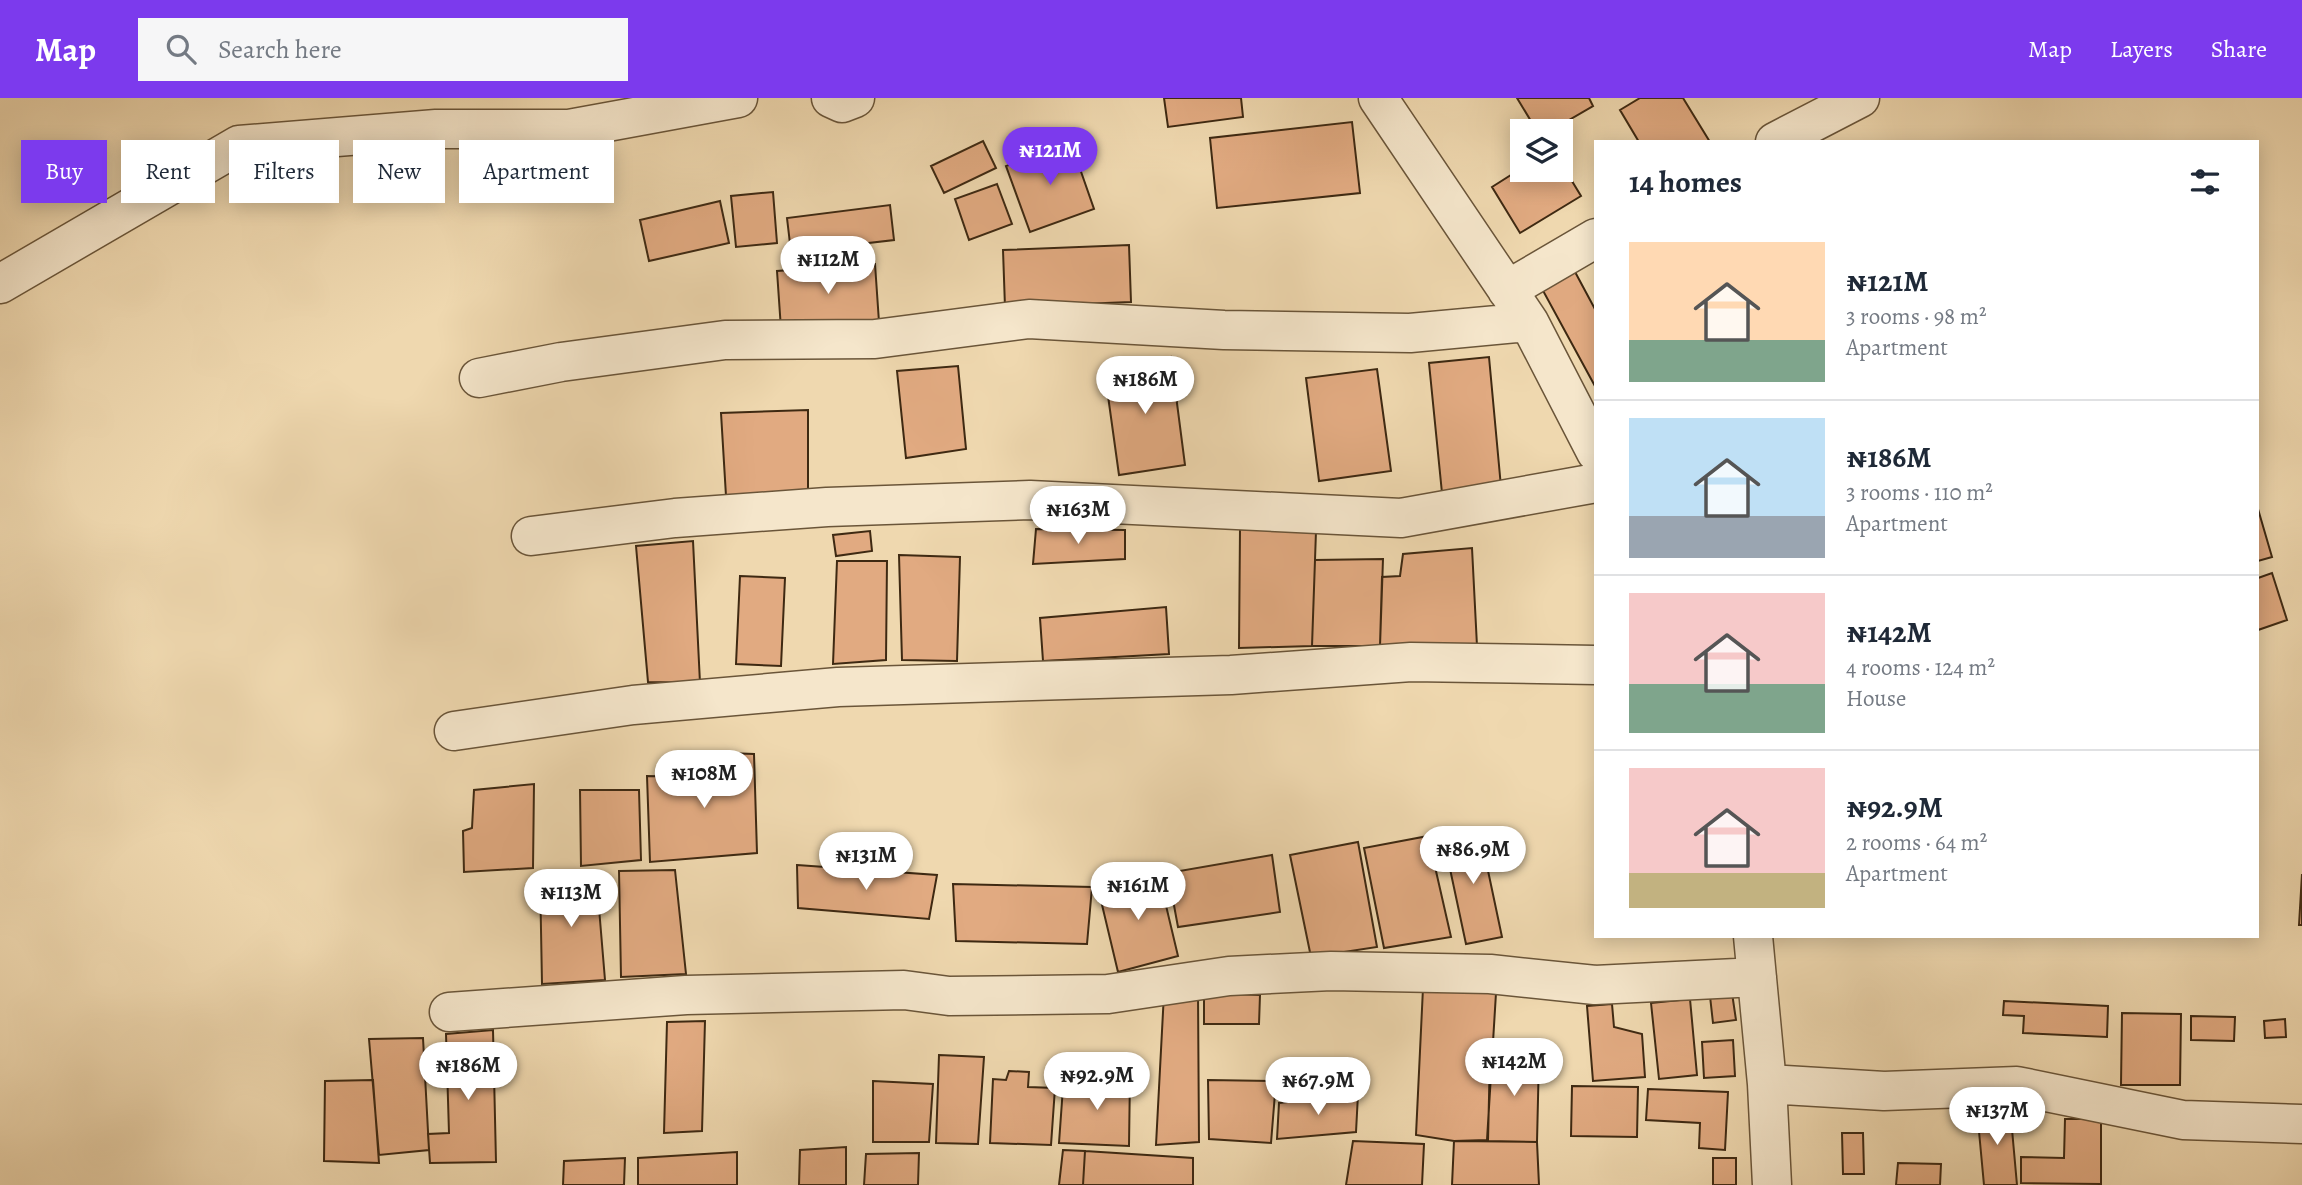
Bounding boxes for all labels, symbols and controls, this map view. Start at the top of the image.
search box [138,18,628,81]
text: Map [35,27,96,72]
icon: search [162,30,200,68]
text: Search here [218,32,342,67]
text: Map [2028,33,2072,65]
text: Layers [2110,33,2173,65]
text: Share [2211,33,2267,65]
map controls [1510,119,1573,182]
button: layers [1510,119,1573,182]
pin: ₦121M [1001,127,1099,187]
text: ₦121M [1018,134,1082,165]
chip: Buy [21,140,107,203]
chip: Rent [121,140,215,203]
chip: Filters [229,140,339,203]
chip: New [353,140,445,203]
chip: Apartment [459,140,614,203]
text: 14 homes [1629,162,1742,202]
icon: filters [2186,163,2224,201]
pin: ₦112M [779,236,877,296]
text: ₦112M [796,243,860,274]
text: ₦121M [1846,261,1928,301]
icon: home [1685,270,1769,354]
text: 3 rooms · 98 m² [1846,301,1987,332]
text: Apartment [1846,332,1948,363]
pin: ₦186M [1096,356,1194,416]
text: ₦186M [1112,363,1178,394]
text: ₦186M [1846,437,1932,477]
icon: home [1685,446,1769,530]
text: 3 rooms · 110 m² [1846,477,1993,508]
pin: ₦163M [1029,486,1127,546]
text: ₦163M [1046,493,1110,524]
text: Apartment [1846,508,1948,539]
text: ₦142M [1846,612,1932,652]
icon: home [1685,621,1769,705]
text: 4 rooms · 124 m² [1846,652,1995,683]
text: House [1846,683,1906,714]
pin: ₦108M [655,750,753,810]
text: ₦108M [671,757,737,788]
text: ₦92.9M [1846,787,1943,827]
icon: home [1685,796,1769,880]
pin: ₦86.9M [1416,826,1530,886]
text: 2 rooms · 64 m² [1846,827,1987,858]
pin: ₦131M [817,832,915,892]
text: ₦86.9M [1436,833,1510,864]
text: ₦131M [835,839,897,870]
text: Apartment [1846,858,1948,889]
pin: ₦161M [1089,862,1187,922]
text: ₦161M [1107,869,1169,900]
pin: ₦113M [522,870,620,929]
text: ₦113M [540,876,602,907]
pin: ₦142M [1465,1038,1563,1098]
pin: ₦186M [419,1042,517,1102]
text: ₦142M [1481,1045,1547,1076]
text: ₦186M [435,1049,501,1080]
pin: ₦92.9M [1040,1052,1154,1112]
pin: ₦67.9M [1261,1058,1375,1117]
text: ₦92.9M [1060,1059,1134,1090]
text: ₦67.9M [1281,1064,1355,1095]
pin: ₦137M [1948,1088,2046,1147]
text: ₦137M [1965,1094,2029,1125]

